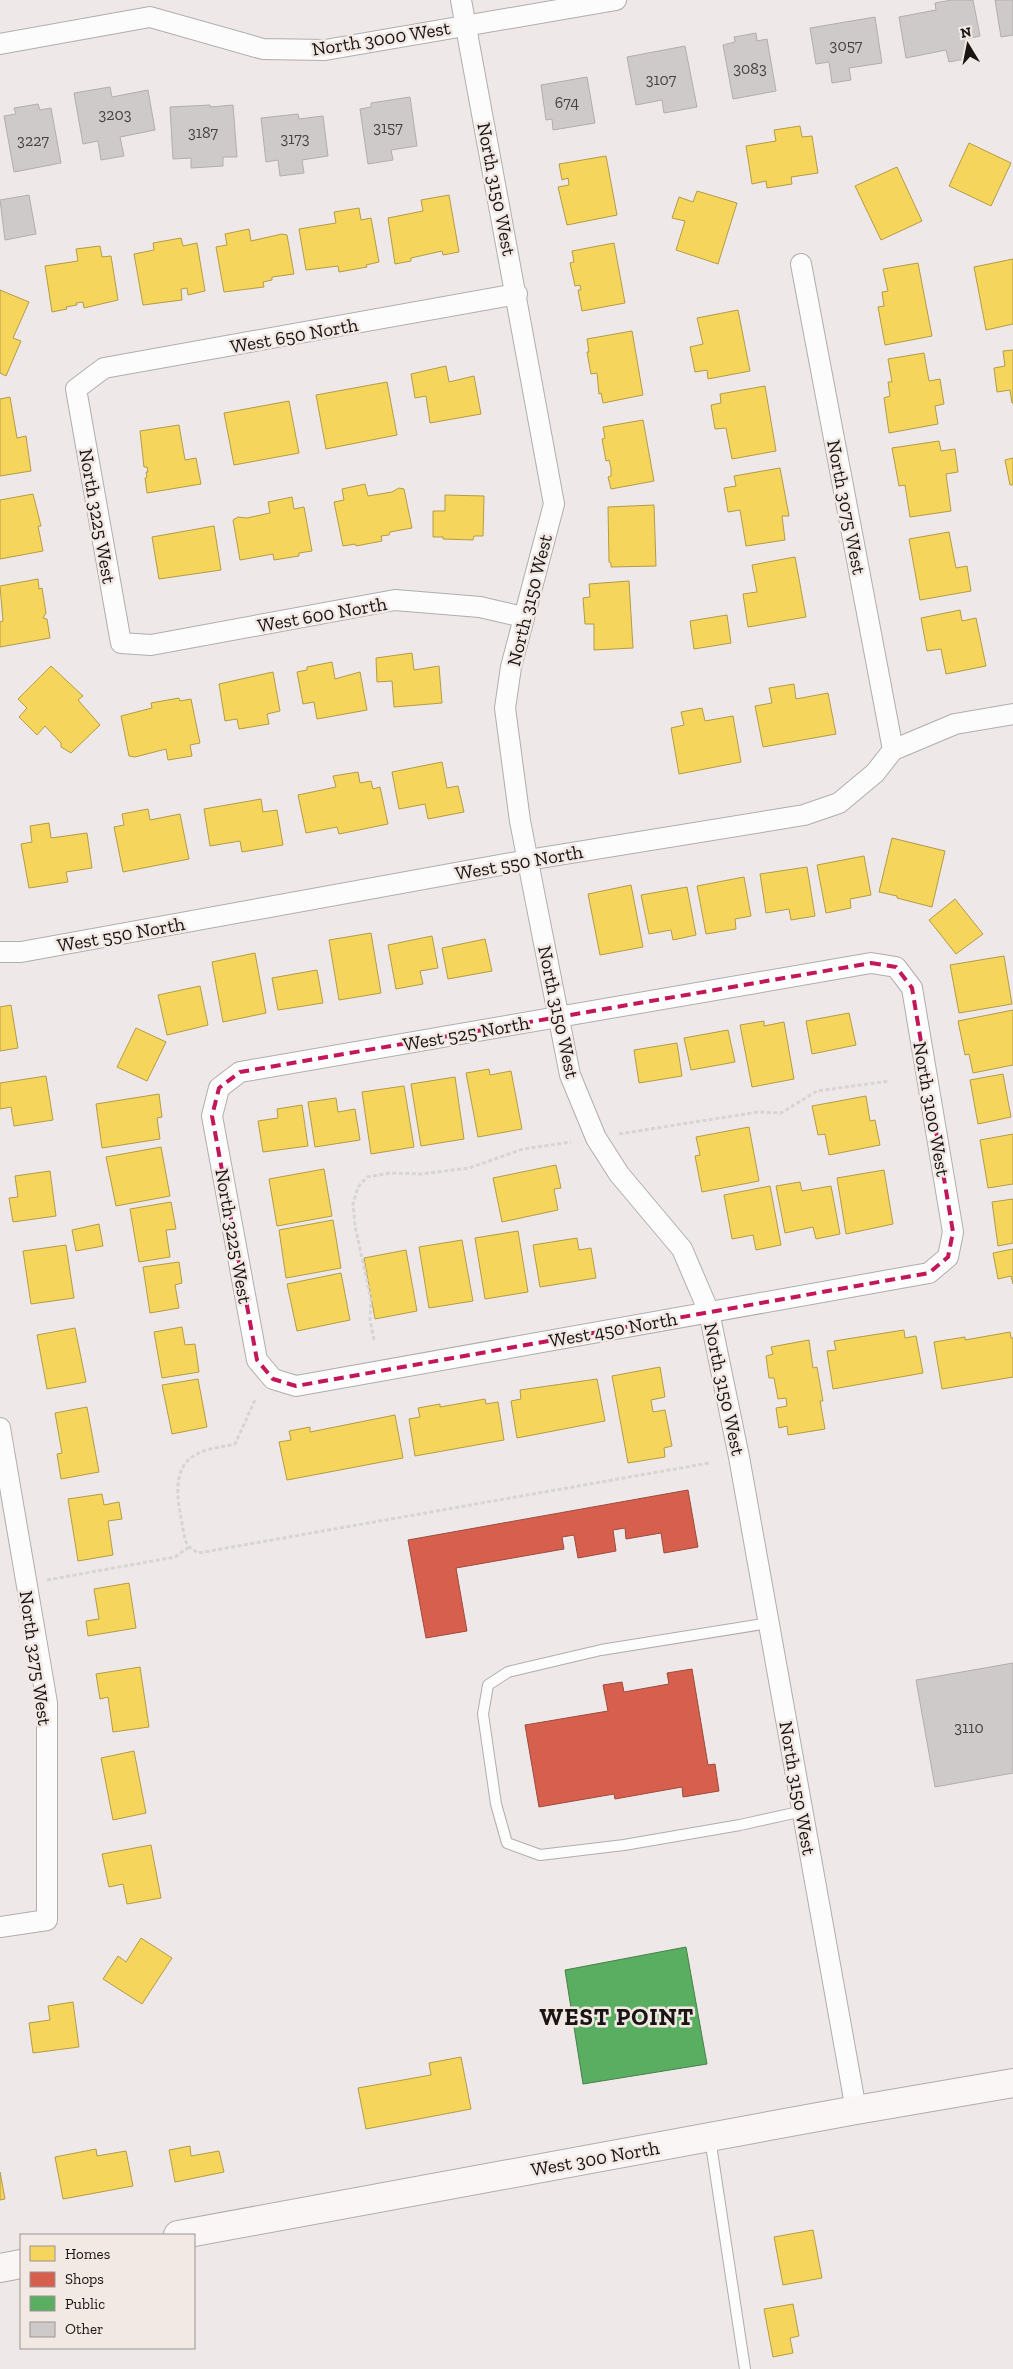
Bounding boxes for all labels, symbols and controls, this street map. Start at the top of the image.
street label: North 3000 West [310,16,452,61]
north arrow [943,20,993,70]
text: N [959,23,973,42]
house number: 3057 [830,36,863,55]
house number: 3083 [733,59,767,78]
house number: 3107 [646,70,677,89]
house number: 674 [555,93,580,112]
house number: 3203 [98,105,132,124]
house number: 3157 [373,118,403,137]
street label: North 3150 West [472,121,521,258]
house number: 3187 [188,123,219,142]
house number: 3173 [280,129,310,148]
house number: 3227 [17,131,49,150]
street label: West 650 North [228,313,360,358]
street label: North 3075 West [822,438,871,576]
street label: North 3225 West [74,447,121,585]
street label: North 3150 West [502,532,557,669]
street label: West 600 North [256,592,389,637]
street label: West 550 North [453,840,585,885]
street label: West 550 North [55,912,187,957]
street label: North 3150 West [533,944,584,1081]
street label: West 525 North [401,1011,531,1056]
street label: North 3100 West [908,1040,955,1178]
street label: North 3225 West [210,1167,257,1305]
street label: West 450 North [547,1307,679,1352]
street label: North 3150 West [699,1321,750,1458]
street label: North 3275 West [15,1589,56,1727]
house number: 3110 [954,1718,984,1737]
street label: North 3150 West [774,1719,821,1857]
district label: WEST POINT [540,2002,694,2031]
street label: West 300 North [529,2136,661,2181]
legend [20,2234,195,2349]
text: Homes [65,2245,110,2263]
text: Shops [65,2270,104,2288]
text: Public [65,2295,105,2313]
text: Other [65,2320,103,2338]

